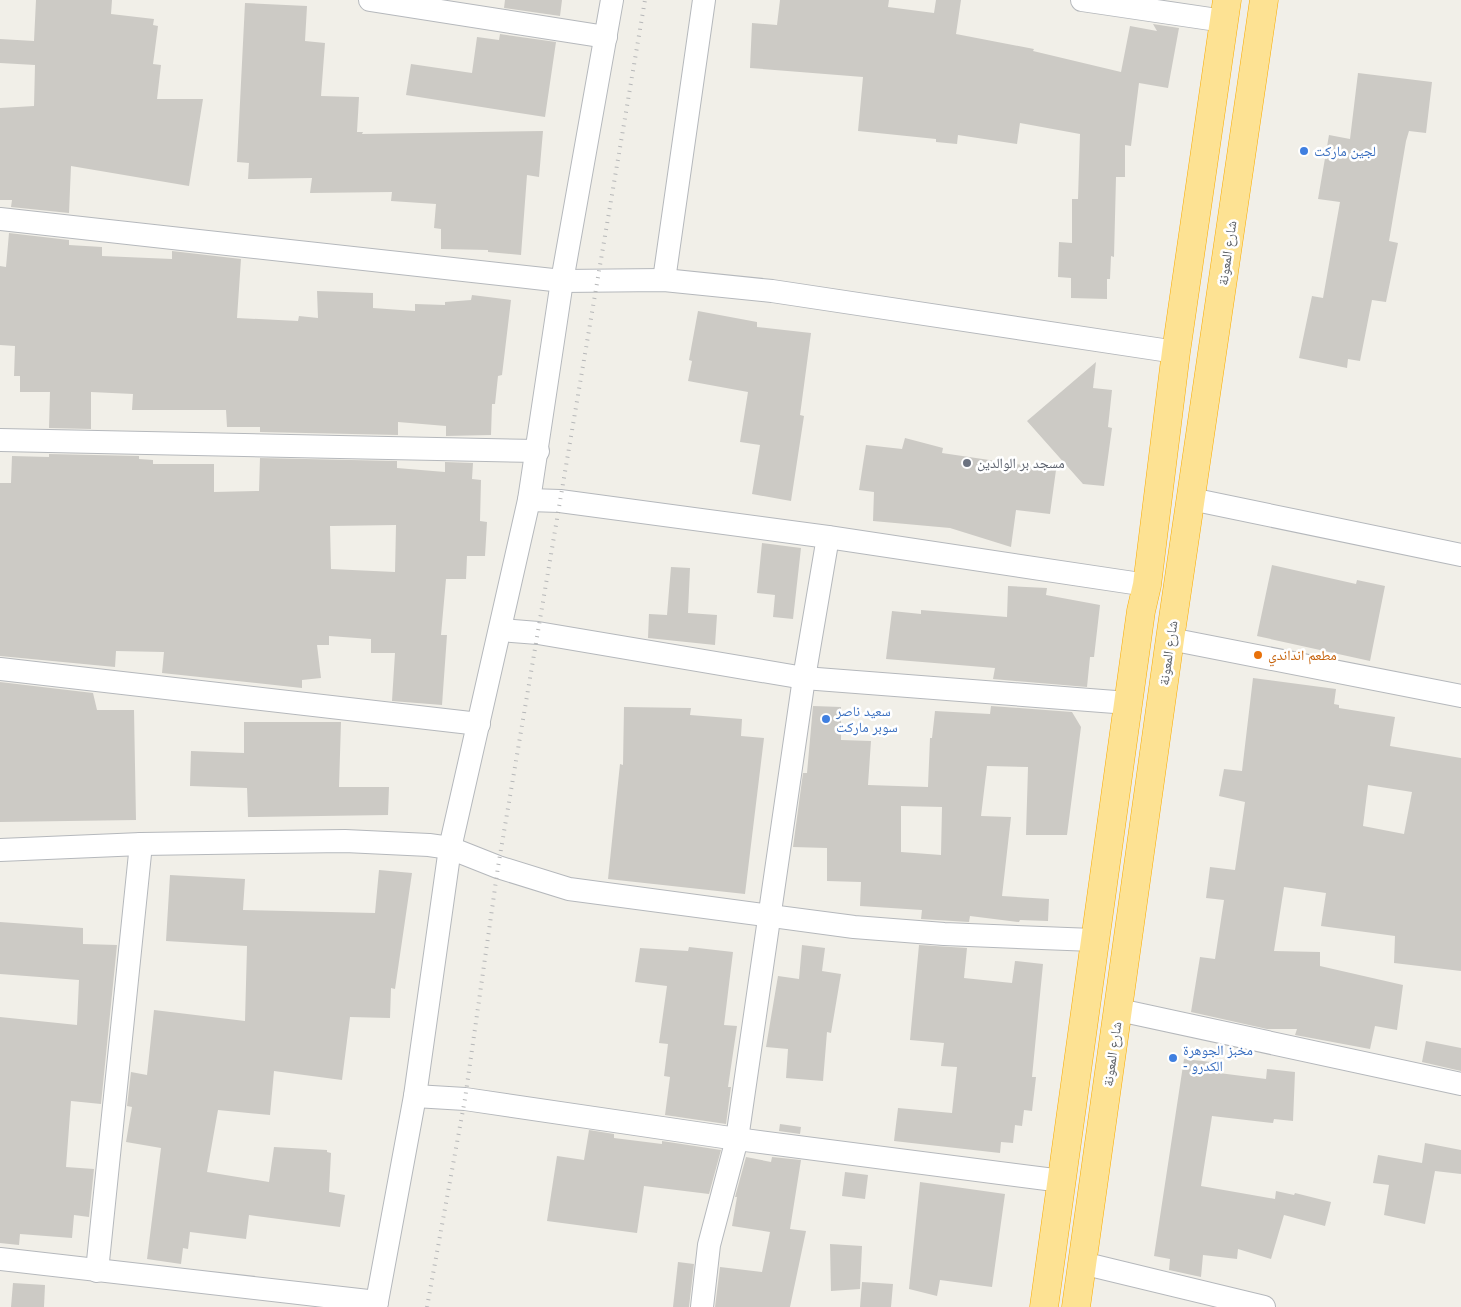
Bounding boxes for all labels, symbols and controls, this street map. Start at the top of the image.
place label: لجين ماركت [1314,143,1376,160]
marker: لجين ماركت [1298,145,1310,157]
street label: شارع المعونة [1215,220,1241,287]
place label: مسجد بر الوالدين [977,455,1065,472]
marker: مسجد بر الوالدين [961,457,973,469]
street label: شارع المعونة [1156,620,1182,687]
place label: مطعم انداندي [1268,647,1337,667]
marker: مطعم انداندي [1252,649,1264,661]
place label: سعيد ناصر سوبر ماركت [835,703,898,736]
marker: سعيد ناصر سوبر ماركت [820,713,832,725]
street label: شارع المعونة [1100,1021,1126,1088]
place label: مخبز الجوهرة - الكدرو [1183,1042,1253,1075]
marker: مخبز الجوهرة - الكدرو [1167,1052,1179,1064]

